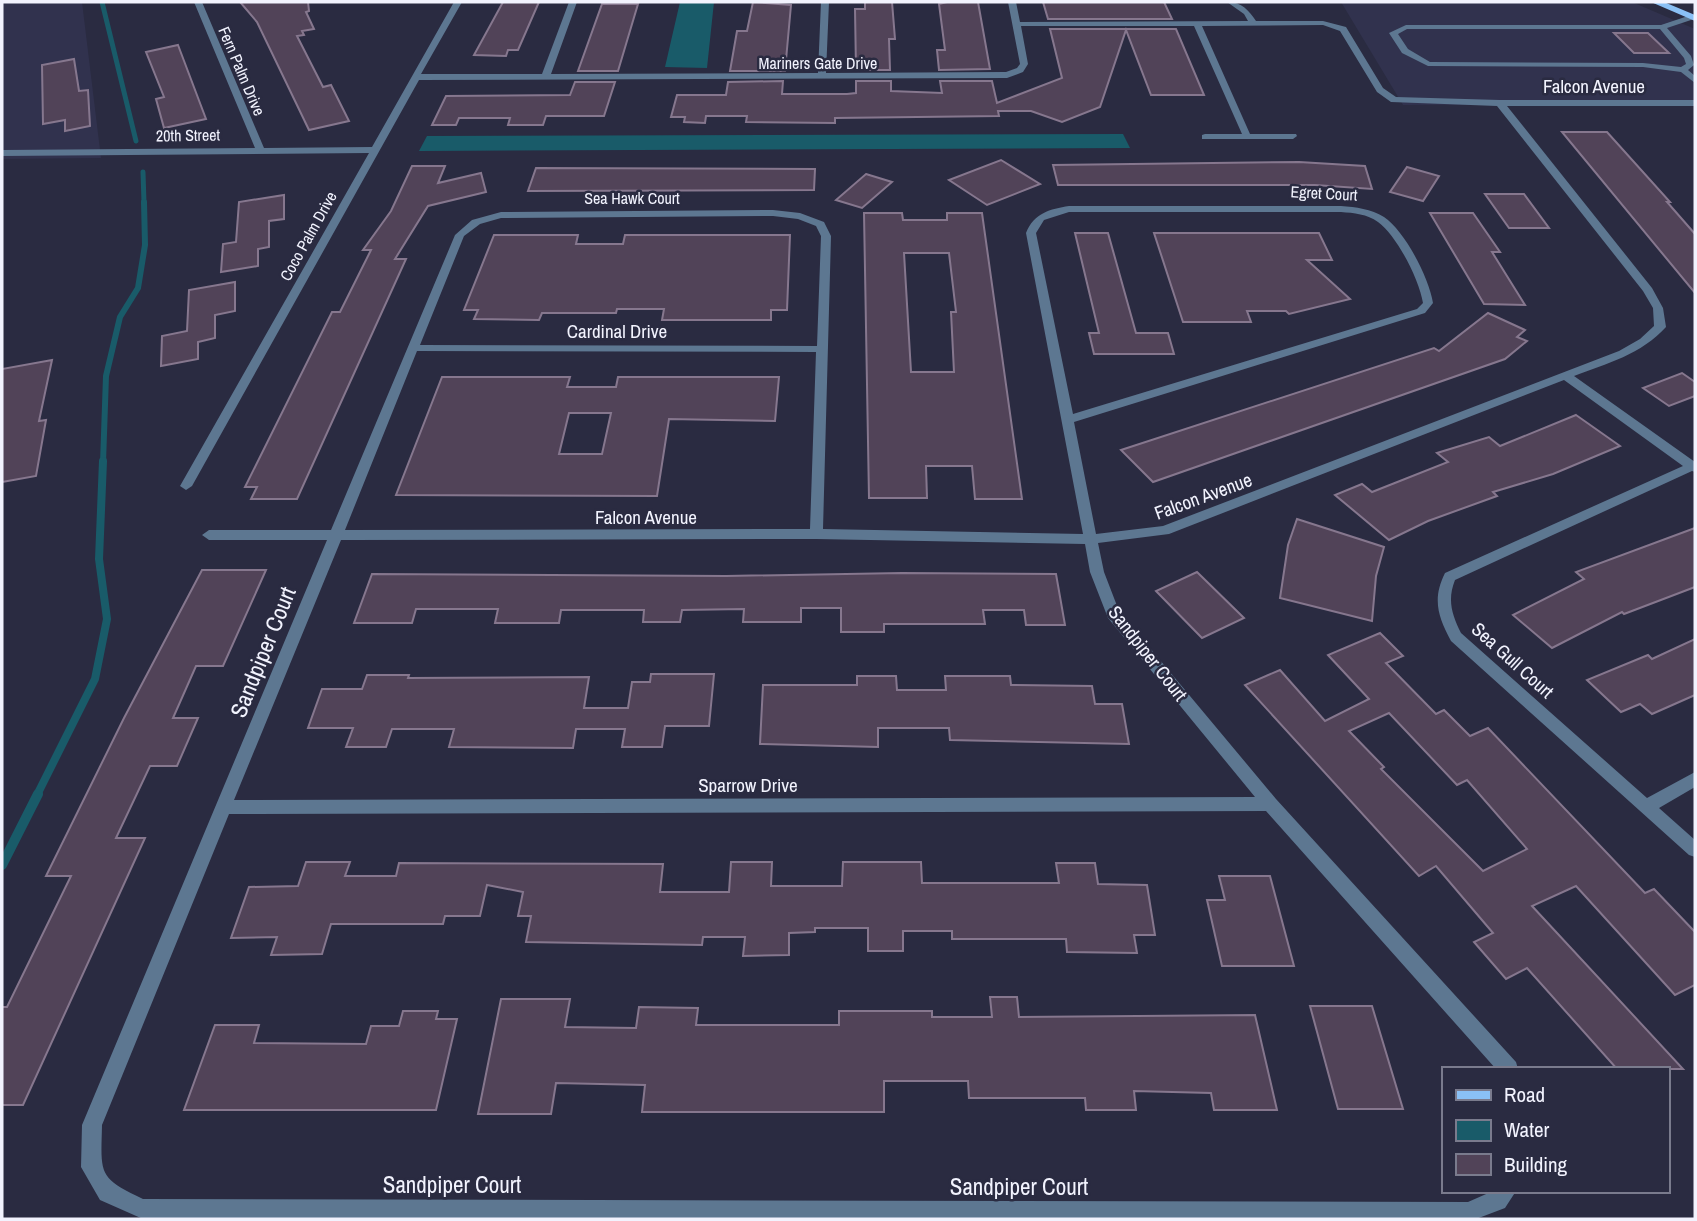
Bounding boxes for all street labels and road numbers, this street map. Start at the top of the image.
street label: Fern Palm Drive [213,23,271,119]
street label: Mariners Gate Drive [759,52,877,74]
street label: Falcon Avenue [1543,73,1645,99]
street label: 20th Street [156,123,221,147]
street label: Egret Court [1290,180,1358,206]
street label: Coco Palm Drive [274,187,342,285]
street label: Sea Hawk Court [584,187,680,209]
street label: Cardinal Drive [567,318,667,344]
street label: Falcon Avenue [1151,466,1255,526]
street label: Falcon Avenue [595,504,697,530]
street label: Sandpiper Court [222,582,303,722]
street label: Sandpiper Court [1103,600,1194,707]
street label: Sea Gull Court [1466,616,1560,704]
street label: Sparrow Drive [698,772,798,798]
street label: Sandpiper Court [383,1169,521,1200]
street label: Sandpiper Court [950,1171,1088,1202]

